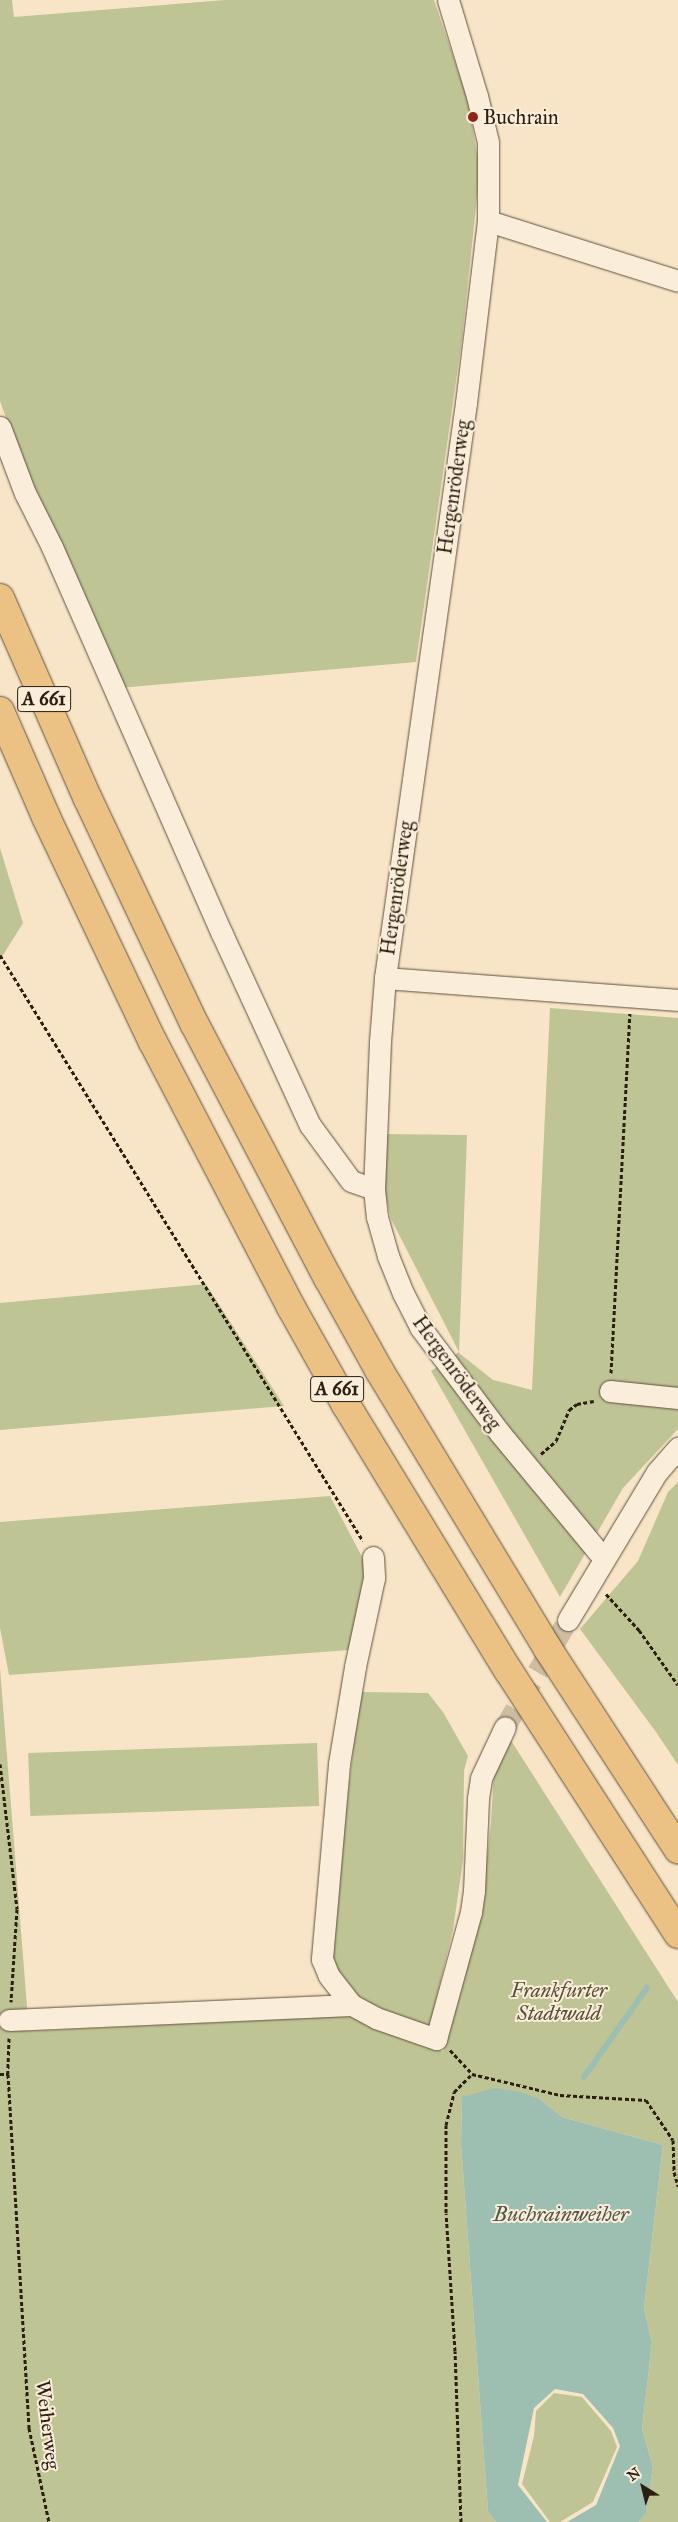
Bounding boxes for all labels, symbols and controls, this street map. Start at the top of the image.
place label: Buchrain [483,105,559,129]
marker: Buchrain [467,111,479,123]
street label: Hergenröderweg [433,418,475,556]
road number: A 661 [17,682,72,716]
street label: Hergenröderweg [376,819,418,957]
street label: Hergenröderweg [407,1311,507,1435]
road number: A 661 [310,1372,364,1406]
park label: Frankfurter Stadtwald [511,1978,607,2025]
water label: Buchrainweiher [493,2201,629,2227]
street label: Weiherweg [31,2379,65,2471]
north arrow [618,2462,668,2512]
text: N [624,2464,644,2485]

